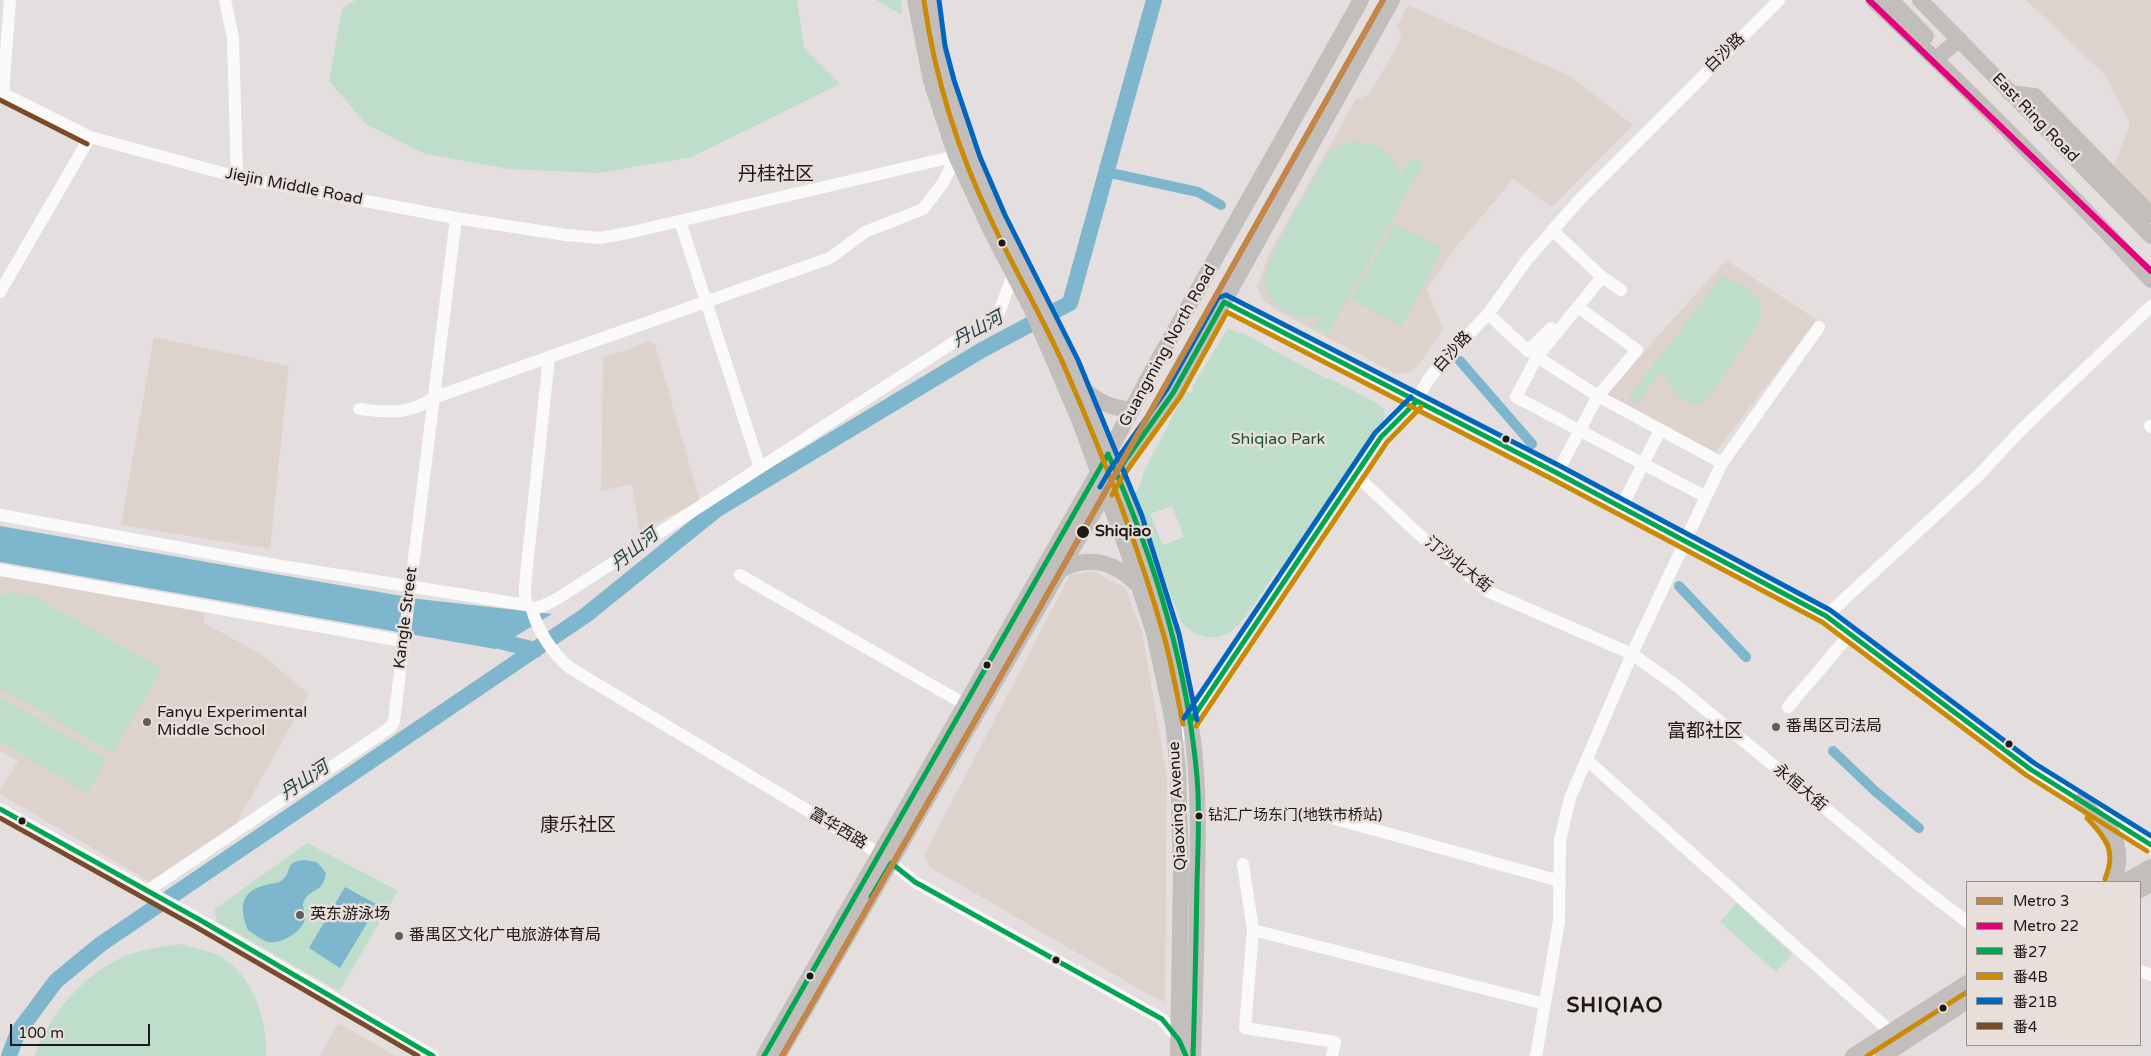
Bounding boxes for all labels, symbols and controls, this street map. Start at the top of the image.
street label: 白沙路 [1701,29,1749,77]
street label: East Ring Road [1988,69,2082,167]
street label: Jiejin Middle Road [224,164,364,210]
district label: 丹桂社区 [738,164,814,186]
unlabelled marker [997,238,1007,248]
street label: Guangming North Road [1115,262,1221,430]
water label: 丹山河 [949,307,1007,353]
street label: 白沙路 [1430,328,1476,376]
park label: Shiqiao Park [1231,430,1325,450]
unlabelled marker [1501,434,1511,444]
place label: Shiqiao [1095,522,1151,542]
marker: Shiqiao [1075,524,1091,540]
water label: 丹山河 [607,525,663,575]
street label: 汀沙北大街 [1421,533,1495,597]
street label: Kangle Street [390,566,422,670]
unlabelled marker [982,660,992,670]
place label: Fanyu Experimental Middle School [157,703,307,741]
marker: Fanyu Experimental Middle School [141,716,153,728]
place label: 番禺区司法局 [1786,717,1882,737]
district label: 富都社区 [1667,721,1743,743]
marker: 番禺区司法局 [1770,721,1782,733]
unlabelled marker [2004,739,2014,749]
street label: Qiaoxing Avenue [1165,741,1191,871]
water label: 丹山河 [277,757,333,805]
street label: 永恒大街 [1769,760,1831,816]
street label: 富华西路 [806,804,870,854]
place label: 钻汇广场东门(地铁市桥站) [1208,807,1382,825]
marker: 钻汇广场东门(地铁市桥站) [1194,811,1204,821]
district label: 康乐社区 [540,815,616,837]
unlabelled marker [17,816,27,826]
legend [1966,881,2141,1046]
text: Metro 3 [2013,892,2069,910]
place label: 英东游泳场 [310,905,390,925]
marker: 英东游泳场 [294,909,306,921]
text: Metro 22 [2013,917,2079,935]
place label: 番禺区文化广电旅游体育局 [409,926,601,946]
marker: 番禺区文化广电旅游体育局 [393,930,405,942]
text: 番27 [2013,943,2047,961]
unlabelled marker [1051,955,1061,965]
text: 番4B [2013,968,2048,986]
unlabelled marker [805,971,815,981]
district label: SHIQIAO [1566,993,1664,1019]
text: 番21B [2013,993,2057,1011]
unlabelled marker [1938,1003,1948,1013]
scale bar [12,1014,152,1046]
text: 番4 [2013,1018,2037,1036]
text: 100 m [18,1024,64,1042]

